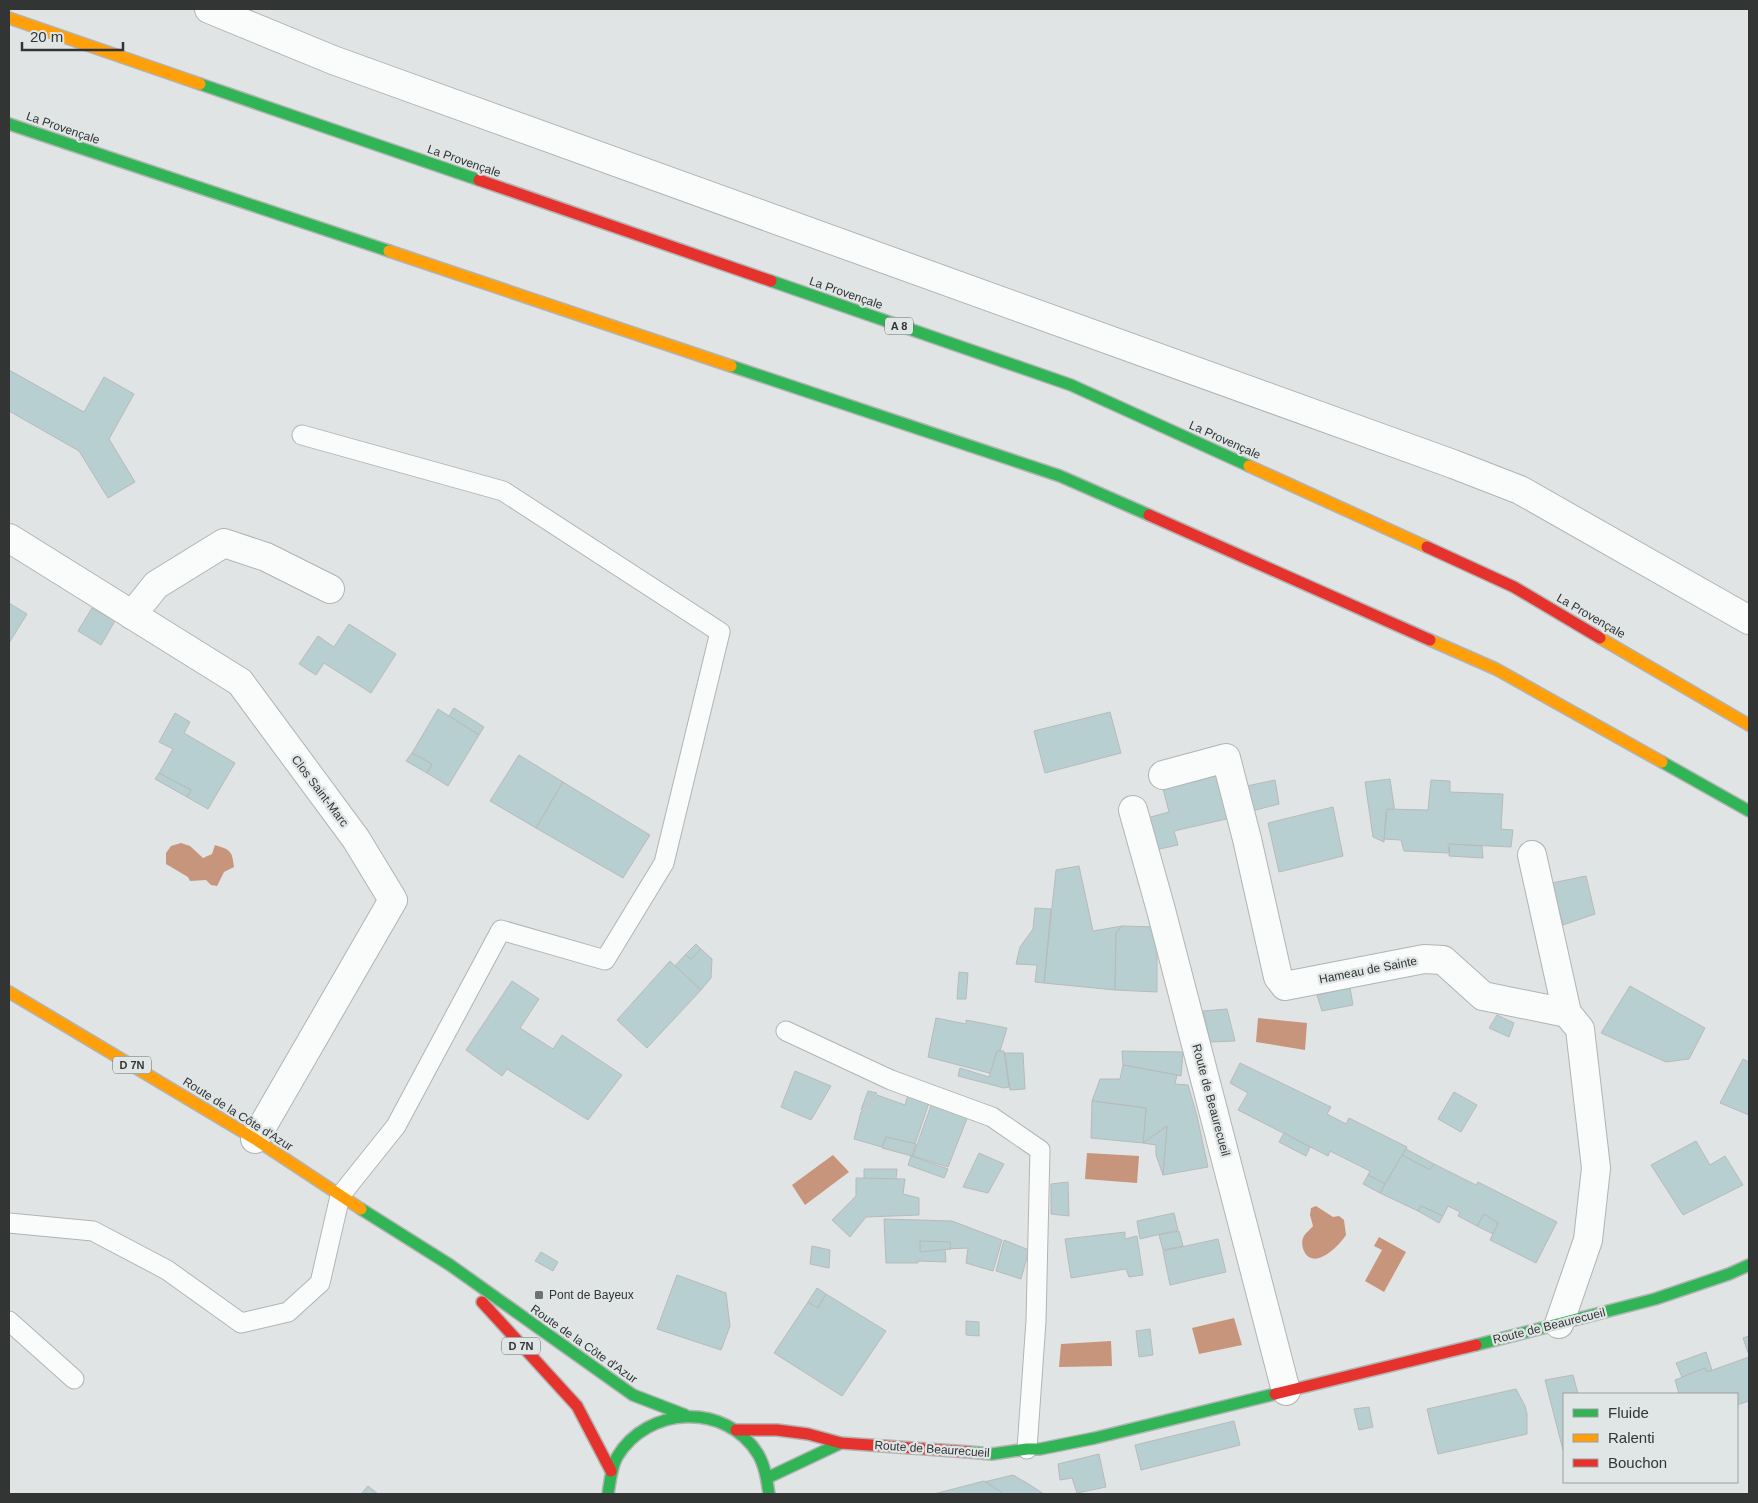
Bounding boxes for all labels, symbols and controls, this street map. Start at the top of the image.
scale bar [22,20,124,52]
text: 20 m [30,28,63,45]
street label: La Provençale [24,109,102,147]
street label: La Provençale [425,142,503,180]
street label: La Provençale [807,274,885,312]
road number: A 8 [885,318,913,334]
street label: La Provençale [1187,418,1263,462]
street label: La Provençale [1554,591,1628,641]
street label: Clos Saint-Marc [289,753,351,829]
street label: Hameau de Sainte [1318,954,1418,986]
street label: Route de Beaurecueil [1189,1042,1233,1158]
road number: D 7N [113,1056,151,1074]
street label: Route de la Côte d'Azur [180,1074,296,1154]
place label: Pont de Bayeux [549,1288,634,1302]
marker: Pont de Bayeux [533,1289,545,1301]
street label: Route de la Côte d'Azur [528,1302,640,1386]
street label: Route de Beaurecueil [1491,1305,1607,1347]
road number: D 7N [502,1338,540,1354]
legend [1563,1393,1738,1483]
text: Fluide [1608,1404,1649,1421]
text: Ralenti [1608,1429,1655,1446]
street label: Route de Beaurecueil [874,1438,990,1460]
text: Bouchon [1608,1454,1667,1471]

